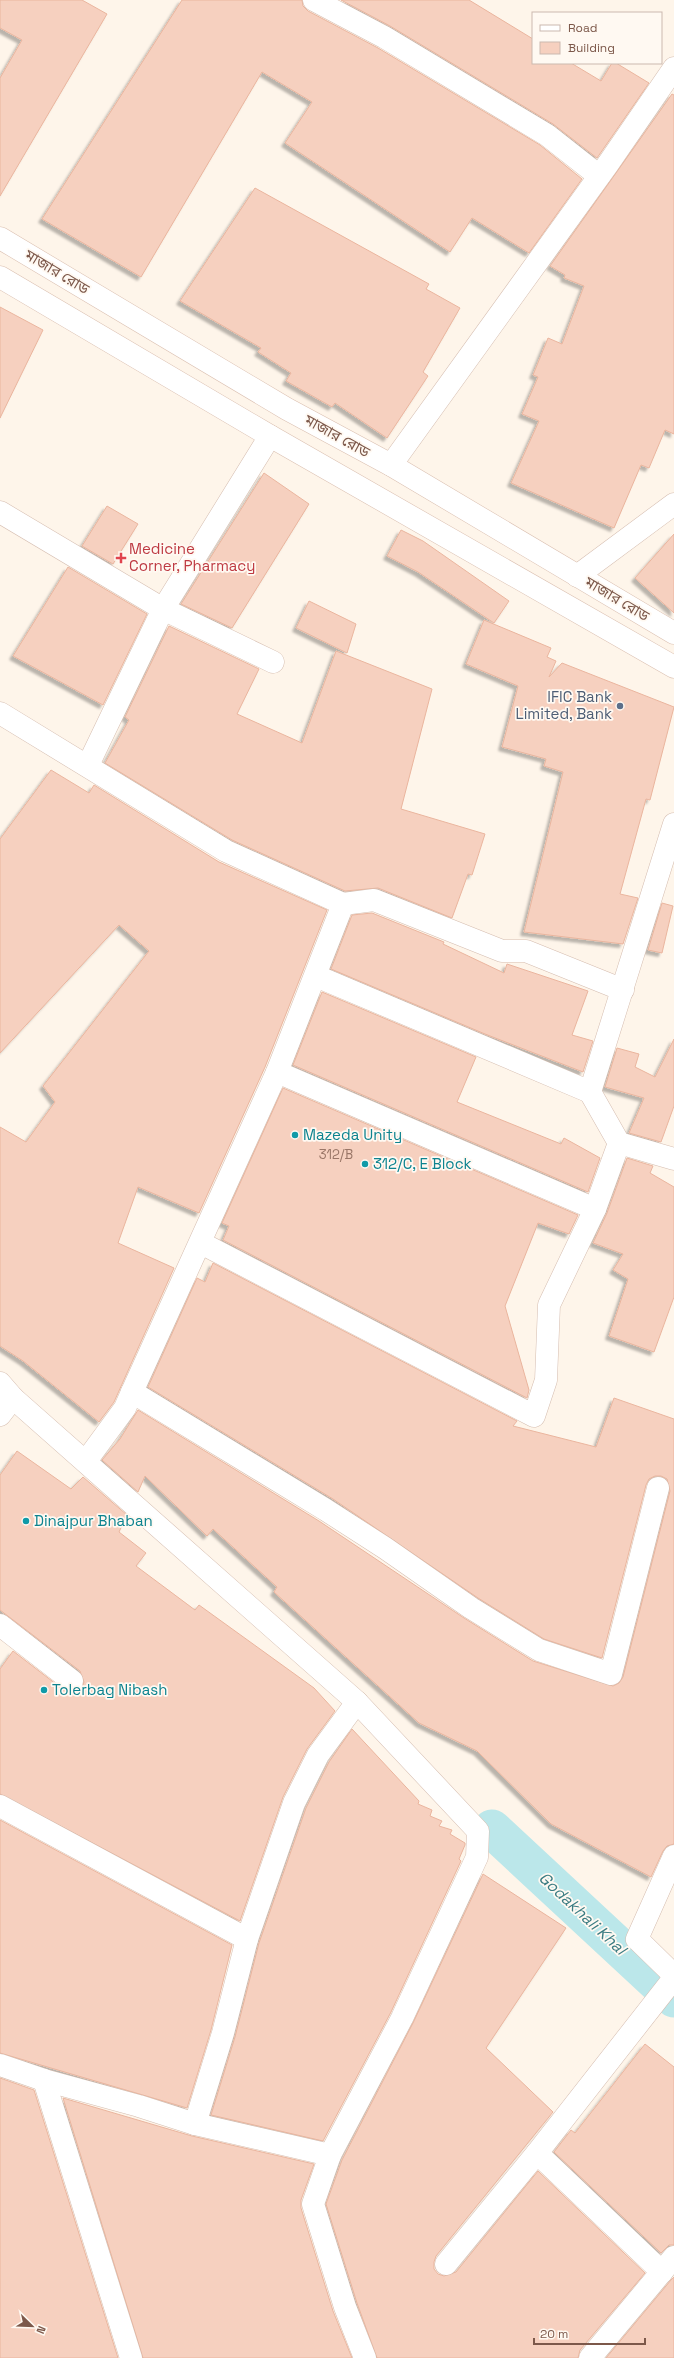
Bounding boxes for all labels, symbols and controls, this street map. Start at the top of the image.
legend [532,12,662,64]
text: Road [568,20,597,36]
text: Building [568,40,615,56]
street label: মাজার রোড [21,244,93,298]
street label: মাজার রোড [300,409,374,461]
place label: Medicine Corner, Pharmacy [129,539,255,575]
marker: Medicine Corner, Pharmacy [116,553,126,563]
street label: মাজার রোড [581,571,653,625]
place label: IFIC Bank Limited, Bank [515,687,612,723]
marker: IFIC Bank Limited, Bank [615,701,625,711]
place label: Mazeda Unity [303,1125,402,1144]
marker: Mazeda Unity [290,1130,300,1140]
house number: 312/B [319,1146,353,1163]
place label: 312/C, E Block [373,1154,472,1173]
marker: 312/C, E Block [360,1159,370,1169]
place label: Dinajpur Bhaban [34,1511,153,1530]
marker: Dinajpur Bhaban [21,1516,31,1526]
place label: Tolerbag Nibash [52,1680,167,1699]
marker: Tolerbag Nibash [39,1685,49,1695]
water label: Godakhali Khal [534,1867,632,1961]
north arrow [12,2306,52,2346]
scale bar [534,2320,645,2346]
text: N [33,2324,49,2336]
text: 20 m [540,2326,568,2342]

